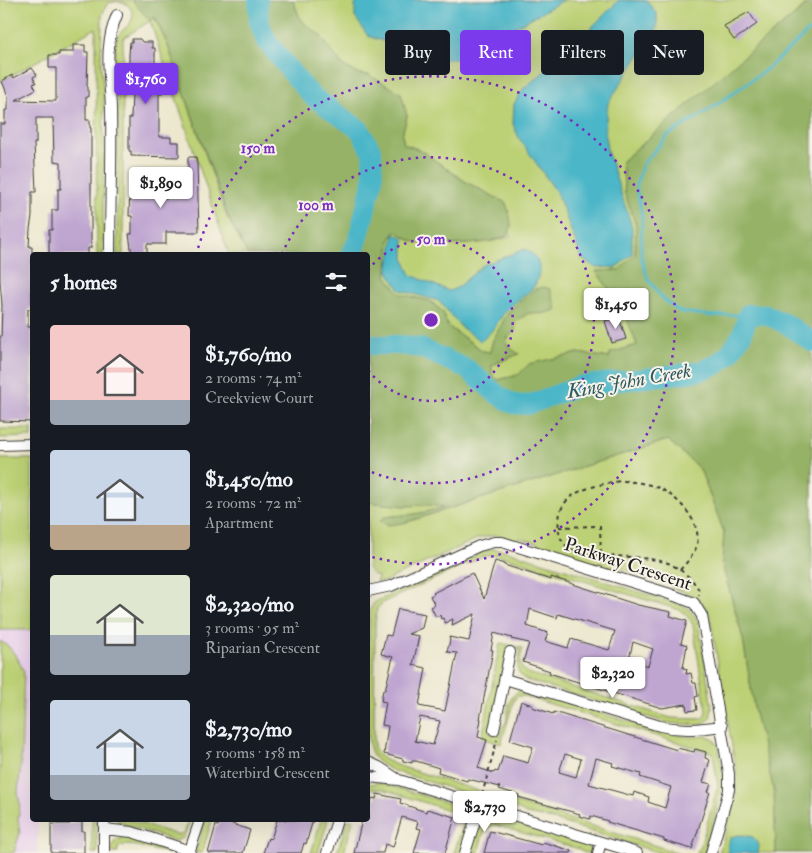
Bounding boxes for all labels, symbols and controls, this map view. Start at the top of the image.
chip: Buy [385,30,450,75]
chip: Rent [460,30,531,75]
chip: Filters [541,30,624,75]
chip: New [634,30,704,75]
pin: $1,760 [105,62,187,105]
text: $1,760 [125,69,167,89]
text: 150 m [241,139,275,158]
pin: $1,890 [120,166,202,209]
text: $1,890 [140,173,182,193]
text: 100 m [298,196,334,215]
text: 50 m [417,230,446,249]
icon: filters [322,268,350,296]
text: 5 homes [50,269,117,296]
pin: $1,450 [575,288,657,330]
text: $1,450 [595,294,637,314]
centre of rings [422,311,440,329]
text: $1,760/mo [205,341,291,368]
icon: home [90,345,150,405]
water label: King John Creek [564,358,693,404]
text: 2 rooms · 74 m² [205,368,301,388]
text: Creekview Court [205,388,313,408]
text: $1,450/mo [205,466,293,493]
icon: home [90,470,150,530]
text: 2 rooms · 72 m² [205,493,301,513]
text: Apartment [205,513,273,533]
street label: Parkway Crescent [561,532,695,596]
text: $2,320/mo [205,591,294,618]
icon: home [90,595,150,655]
text: 3 rooms · 95 m² [205,618,299,638]
text: Riparian Crescent [205,638,320,658]
pin: $2,320 [572,656,654,699]
text: $2,320 [591,663,635,683]
text: $2,730/mo [205,716,292,743]
icon: home [90,720,150,780]
text: 5 rooms · 158 m² [205,743,305,763]
text: Waterbird Crescent [205,763,330,783]
pin: $2,730 [444,790,526,833]
text: $2,730 [464,797,506,817]

